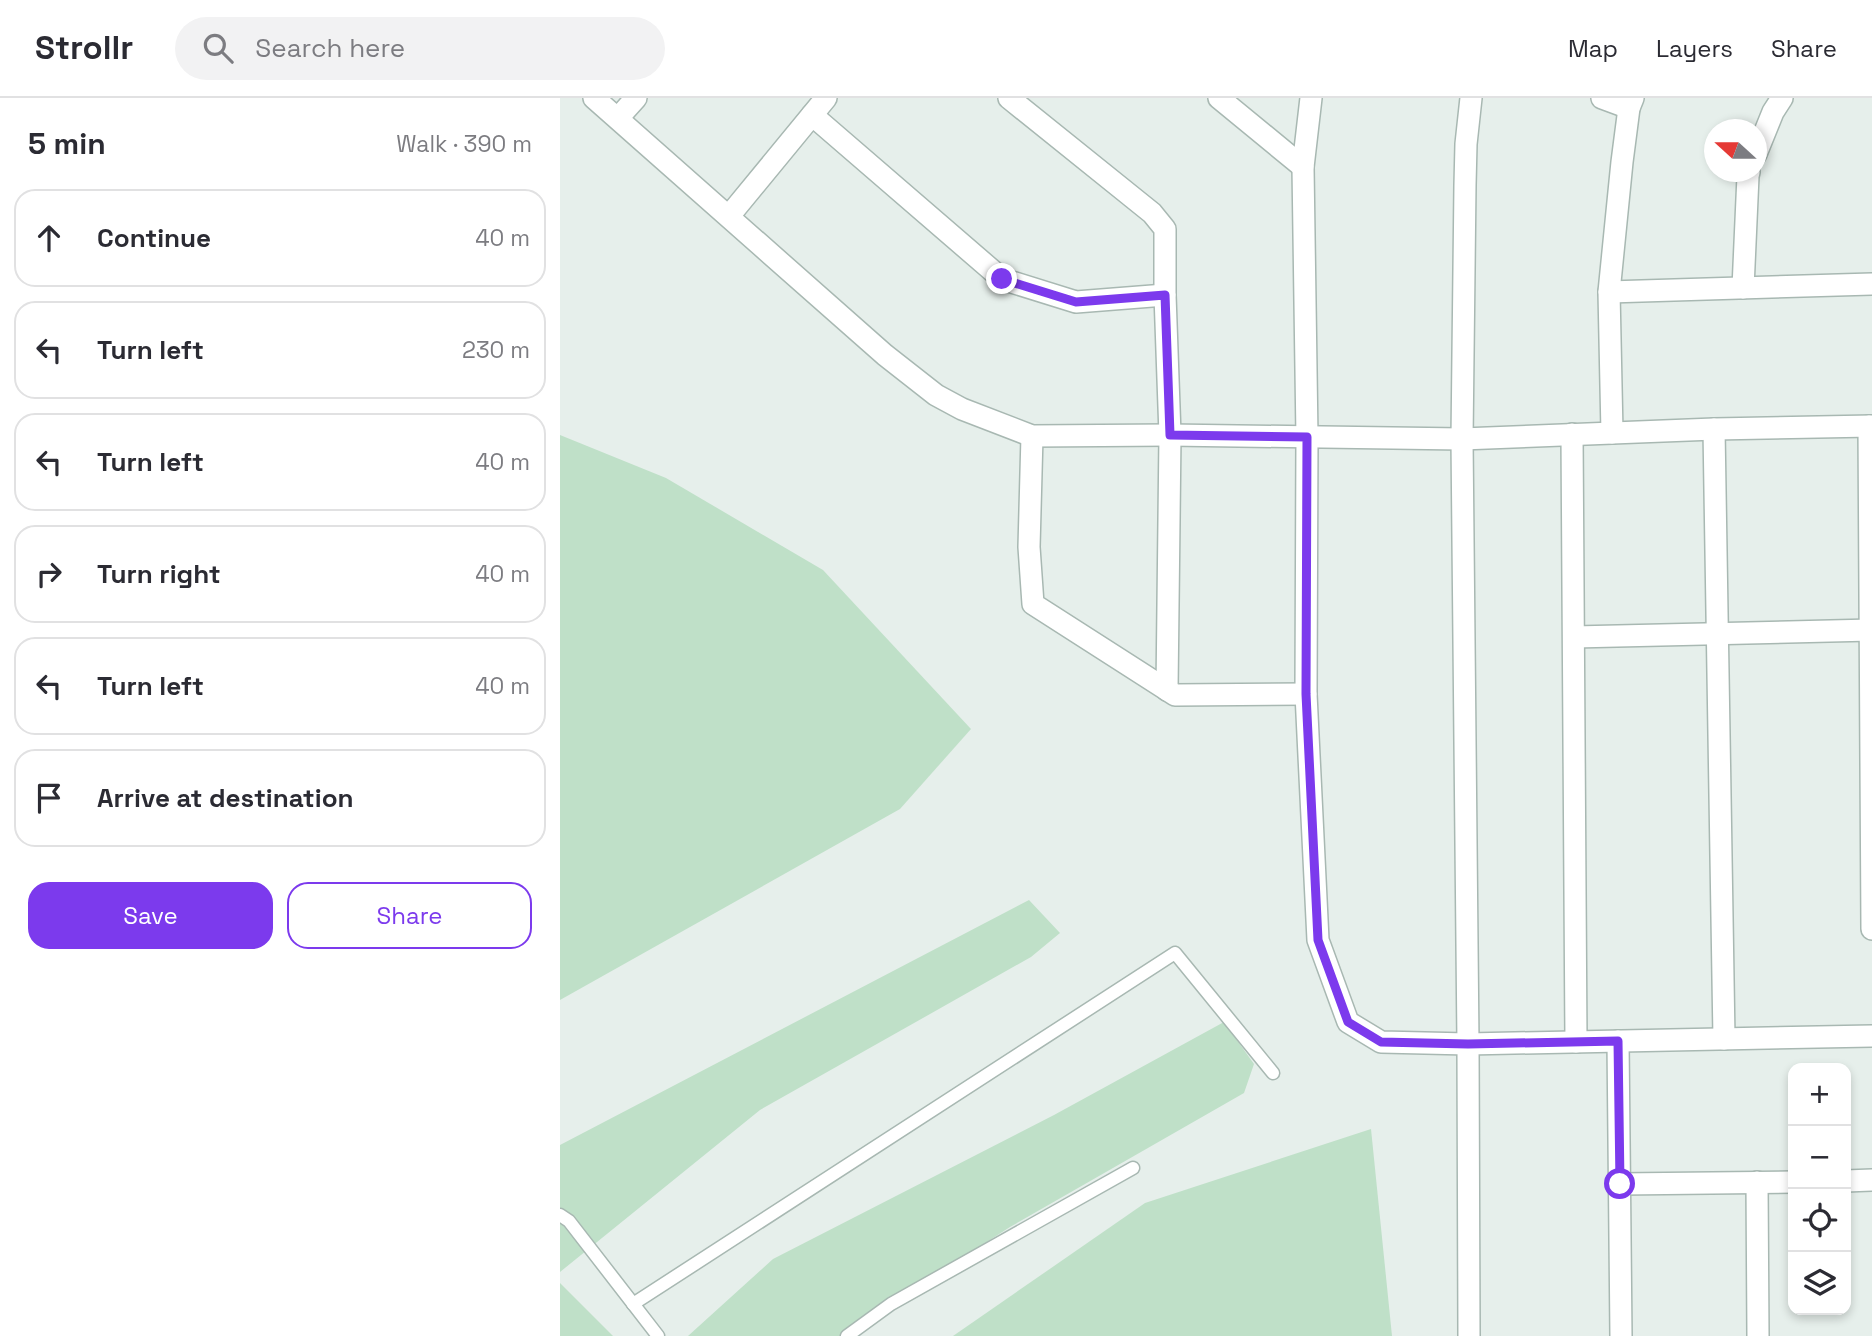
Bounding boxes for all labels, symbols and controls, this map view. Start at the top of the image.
search box [175,17,665,80]
text: Strollr [35,27,133,69]
icon: search [199,29,237,67]
text: Search here [255,31,405,65]
text: Map [1568,33,1618,64]
text: Layers [1656,33,1733,64]
text: Share [1771,33,1837,64]
north arrow [1704,119,1767,182]
text: 5 min [28,124,106,163]
text: Walk · 390 m [396,129,532,159]
icon: ahead [30,219,68,257]
text: Continue [97,221,211,255]
text: 40 m [475,223,530,253]
route end [986,263,1017,294]
icon: left [30,331,68,369]
text: Turn left [97,333,204,367]
text: 230 m [462,335,530,365]
icon: left [30,443,68,481]
text: Turn left [97,445,204,479]
text: 40 m [475,447,530,477]
icon: right [30,555,68,593]
text: Turn right [97,557,221,591]
text: 40 m [475,559,530,589]
icon: left [30,667,68,705]
text: Turn left [97,669,204,703]
text: 40 m [475,671,530,701]
icon: arrive [30,779,68,817]
text: Arrive at destination [97,781,354,815]
button: Save [28,882,273,949]
button: Share [287,882,532,949]
map controls [1788,1063,1851,1315]
button: + [1788,1063,1851,1126]
button: − [1788,1126,1851,1189]
route start [1604,1168,1635,1199]
button: locate [1788,1189,1851,1252]
button: layers [1788,1252,1851,1315]

